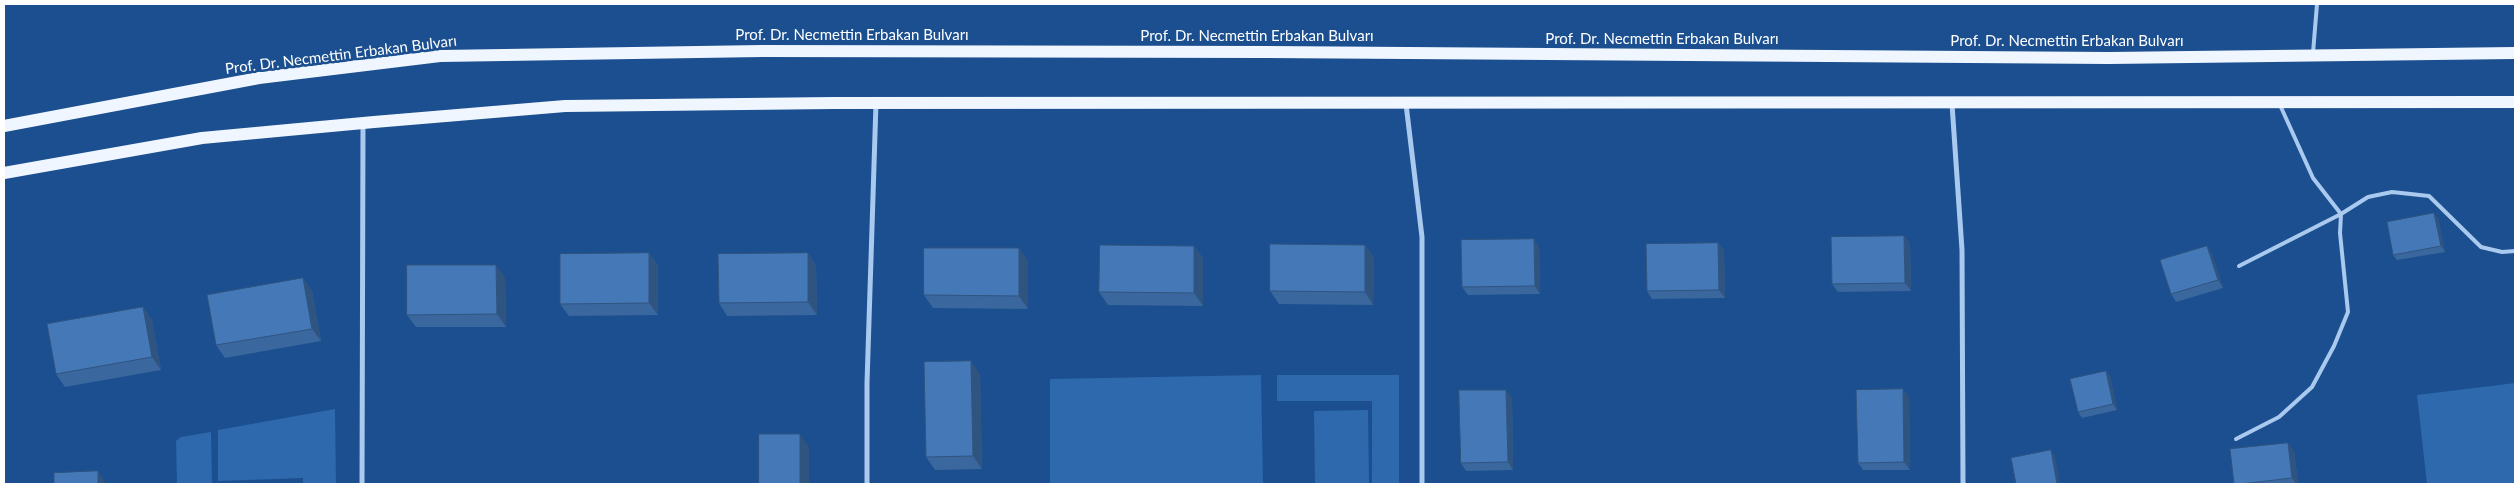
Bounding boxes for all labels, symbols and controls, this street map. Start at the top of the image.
street label: Prof. Dr. Necmettin Erbakan Bulvarı [735,26,969,44]
street label: Prof. Dr. Necmettin Erbakan Bulvarı [1140,27,1374,45]
street label: Prof. Dr. Necmettin Erbakan Bulvarı [1545,30,1779,48]
street label: Prof. Dr. Necmettin Erbakan Bulvarı [224,32,458,78]
street label: Prof. Dr. Necmettin Erbakan Bulvarı [1950,32,2184,50]

